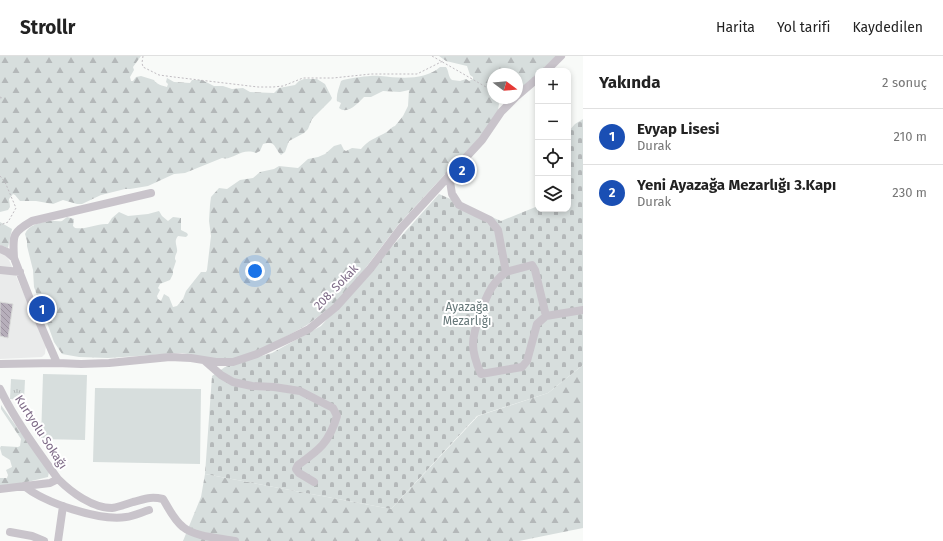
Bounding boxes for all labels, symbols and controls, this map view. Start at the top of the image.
text: Strollr [20,16,75,39]
text: Harita [716,19,755,36]
text: Yol tarifi [777,19,830,36]
text: Kaydedilen [852,19,923,36]
north arrow [487,68,523,104]
map controls [535,68,571,212]
button: + [535,68,571,104]
text: Yakında [599,72,660,93]
text: 2 sonuç [882,75,927,90]
button: − [535,104,571,140]
text: Evyap Lisesi [637,120,719,138]
text: 1 [609,129,615,144]
text: 210 m [893,129,927,144]
text: Durak [637,138,671,153]
button: locate [535,140,571,176]
pin: 2 [449,155,475,185]
button: layers [535,176,571,212]
text: Yeni Ayazağa Mezarlığı 3.Kapı [637,176,836,194]
text: 2 [609,185,615,200]
text: 230 m [892,185,927,200]
text: Durak [637,194,671,209]
your location [245,261,265,281]
street label: 208. Sokak [311,261,362,313]
pin: 1 [29,294,55,324]
park label: Ayazağa Mezarlığı [443,300,491,328]
street label: Kurtyolu Sokağı [12,393,70,471]

